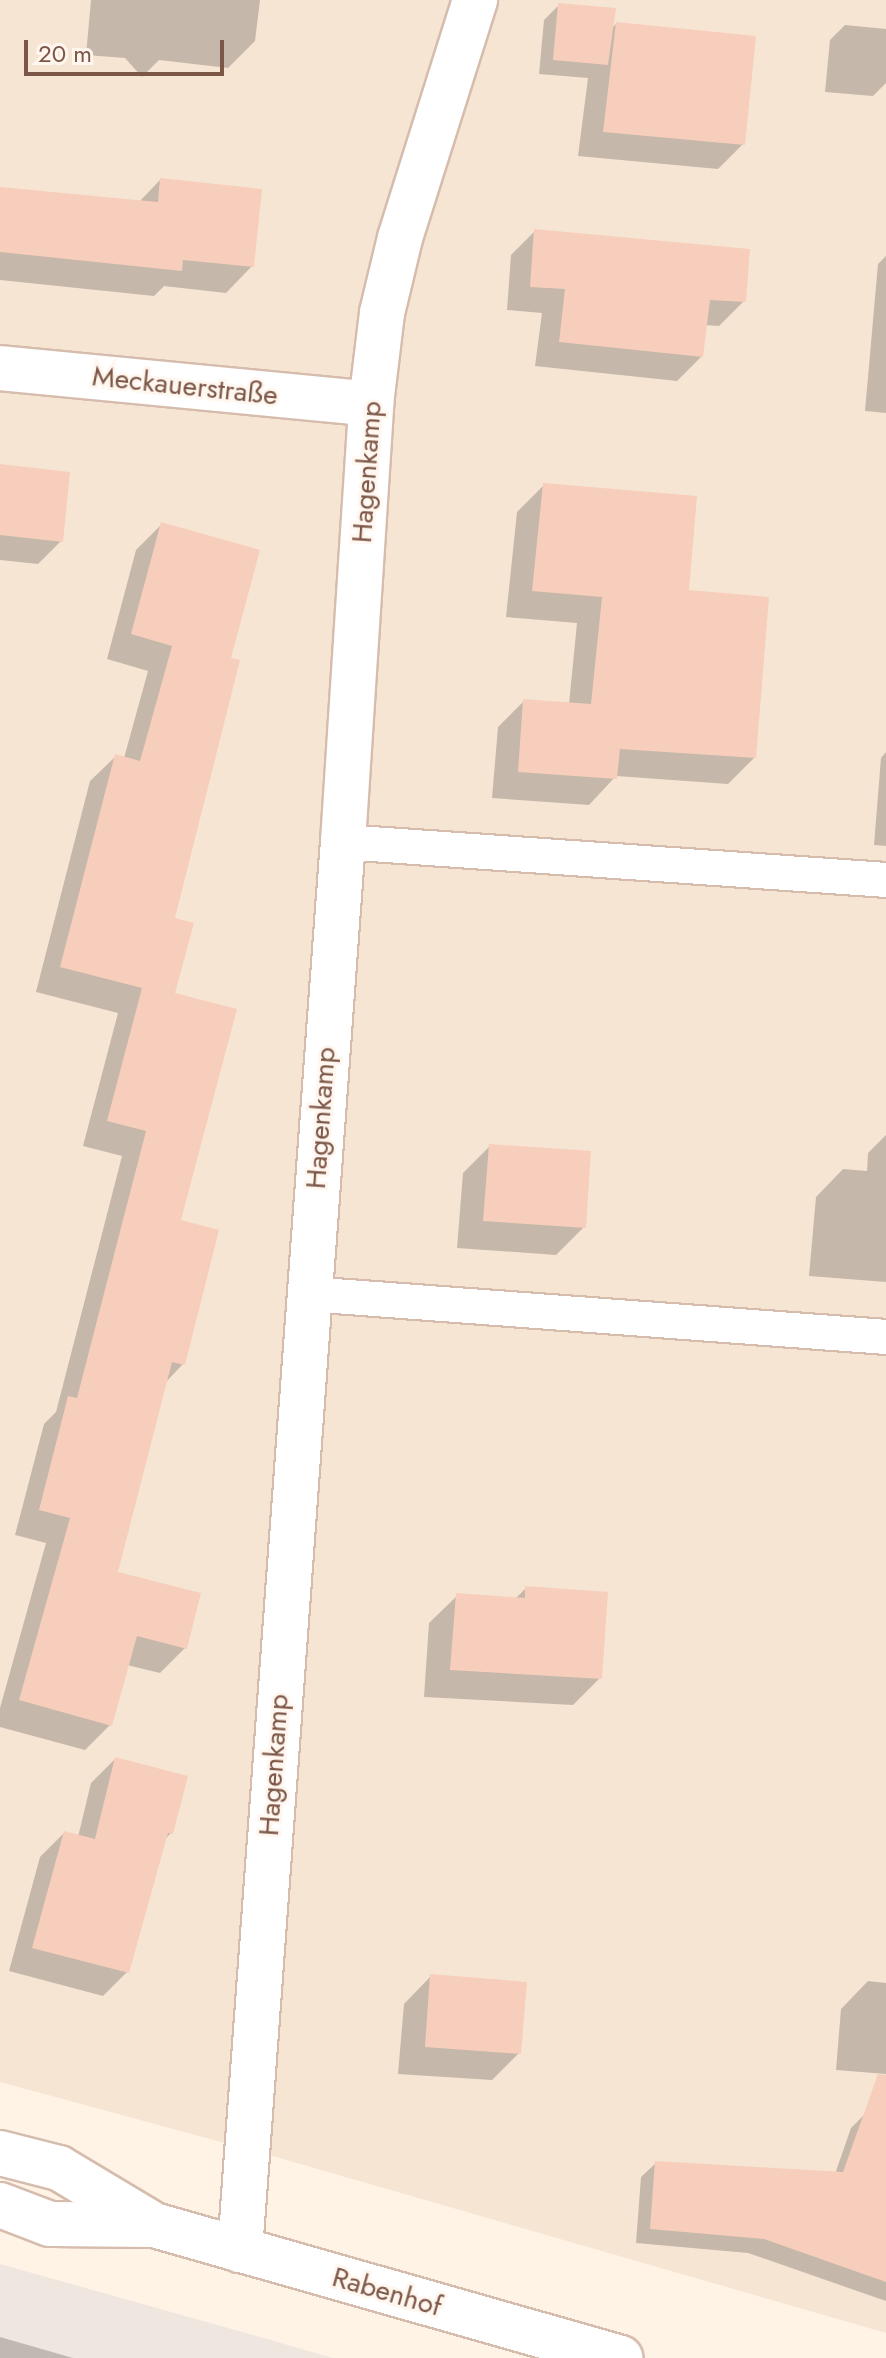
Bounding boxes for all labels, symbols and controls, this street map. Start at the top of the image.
scale bar [28,24,228,74]
text: 20 m [38,36,92,71]
street label: Meckauerstraße [91,360,279,412]
street label: Hagenkamp [345,400,389,544]
street label: Hagenkamp [299,1046,343,1190]
street label: Hagenkamp [252,1693,296,1837]
street label: Rabenhof [328,2260,446,2324]

